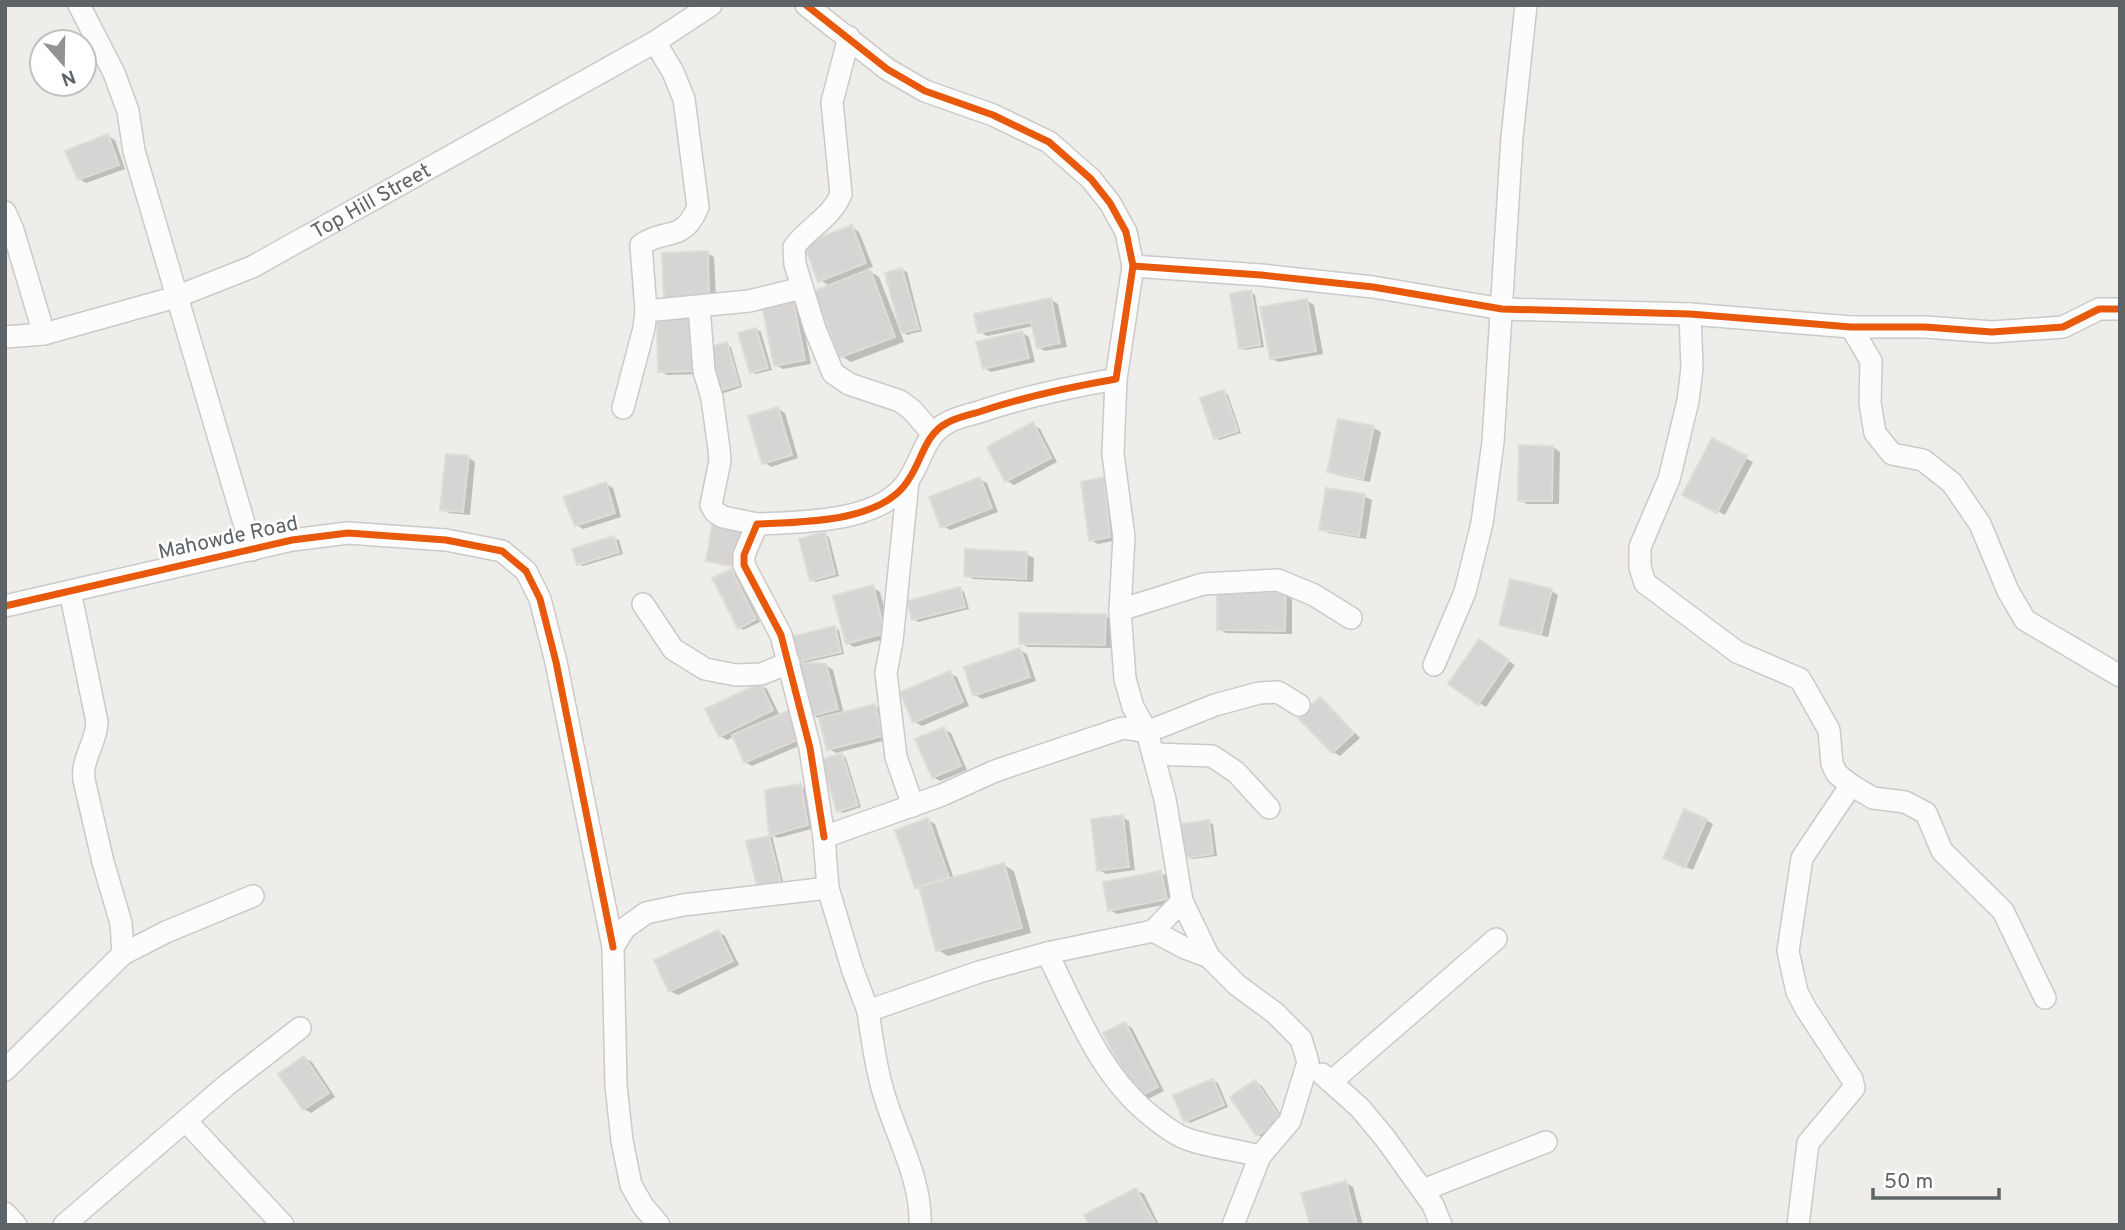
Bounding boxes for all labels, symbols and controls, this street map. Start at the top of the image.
north arrow [28,28,98,98]
text: N [58,63,79,91]
street label: Top Hill Street [307,158,436,246]
street label: Mahowde Road [156,510,301,566]
scale bar [1873,1156,1999,1200]
text: 50 m [1884,1169,1933,1196]

